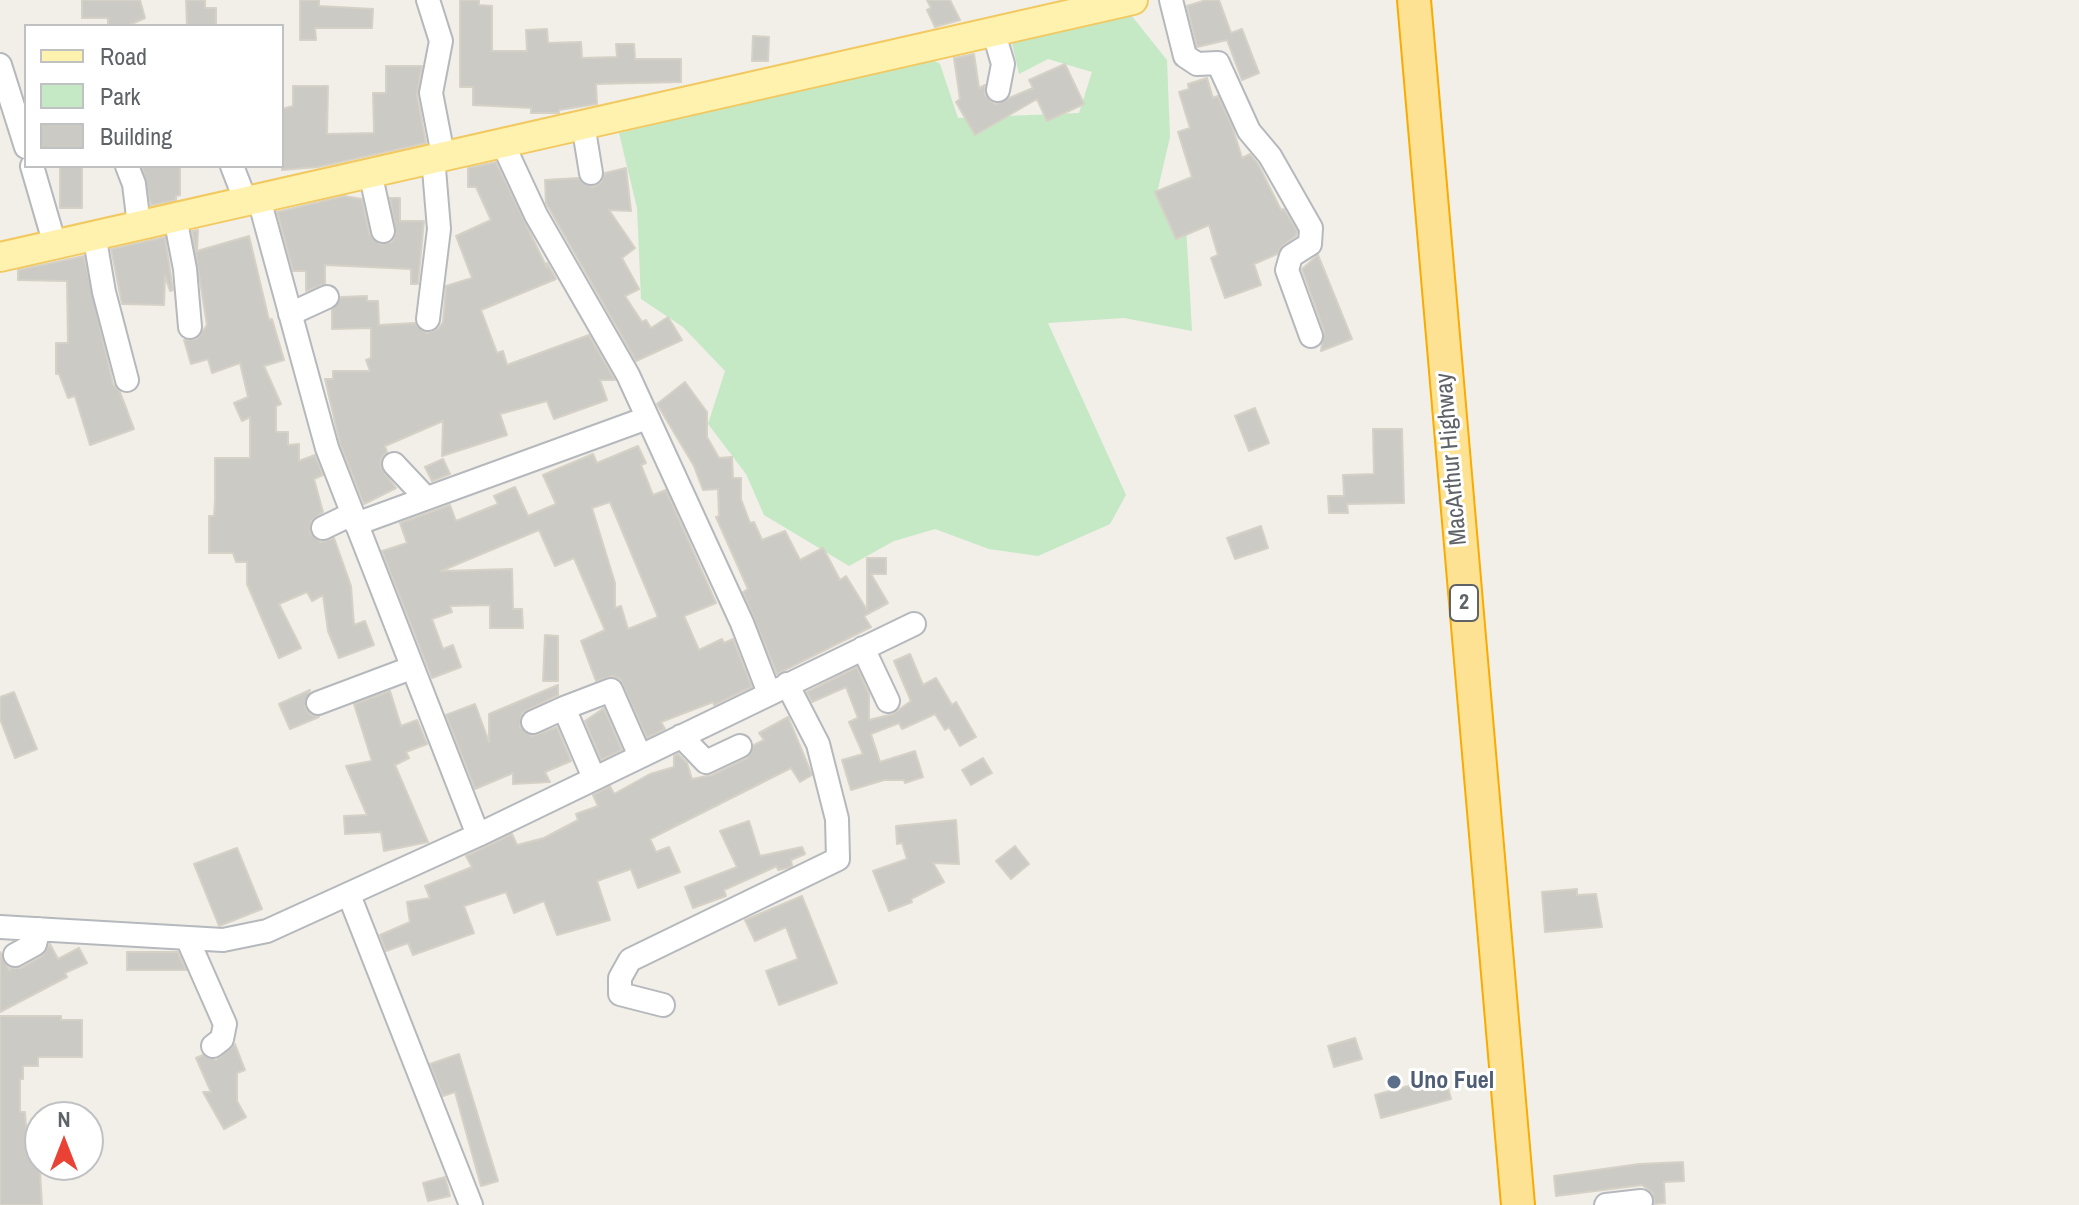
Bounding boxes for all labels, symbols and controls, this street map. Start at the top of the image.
legend [24,24,284,168]
text: Road [100,40,147,72]
text: Park [100,80,140,112]
text: Building [100,120,172,152]
street label: MacArthur Highway [1430,372,1474,546]
road number: 2 [1450,585,1478,621]
place label: Uno Fuel [1410,1068,1494,1096]
marker: Uno Fuel [1385,1073,1403,1091]
north arrow [24,1101,104,1181]
text: N [57,1104,71,1134]

